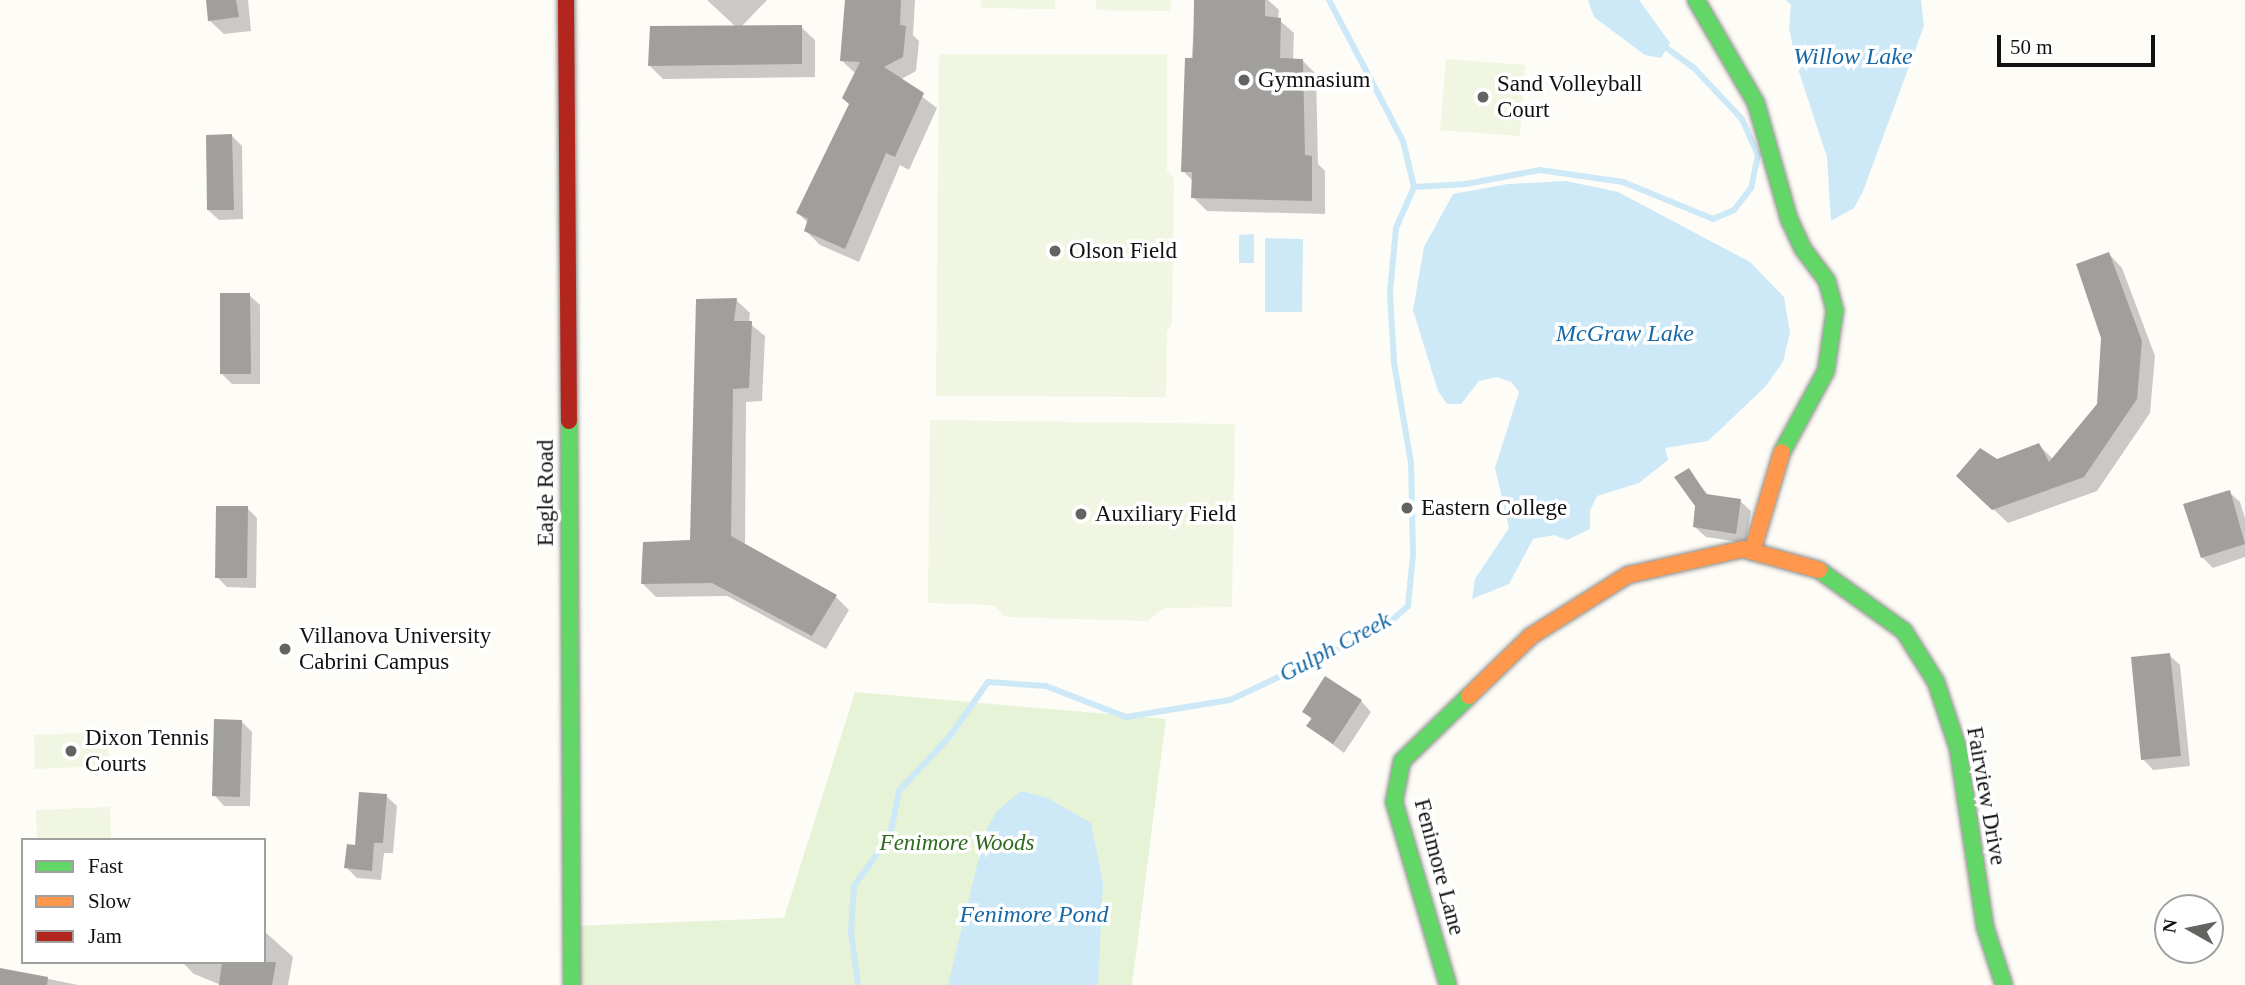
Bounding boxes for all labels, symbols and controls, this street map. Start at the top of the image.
scale bar [2000,21,2158,65]
text: 50 m [2010,35,2053,59]
water label: Willow Lake [1793,43,1913,71]
place label: Gymnasium [1258,66,1370,94]
place label: Sand Volleyball Court [1497,70,1643,124]
marker: Gymnasium [1236,72,1252,88]
marker: Sand Volleyball Court [1475,89,1491,105]
place label: Olson Field [1069,237,1177,265]
marker: Olson Field [1047,243,1063,259]
water label: McGraw Lake [1556,320,1694,348]
street label: Eagle Road [532,440,560,546]
place label: Eastern College [1421,494,1567,522]
place label: Auxiliary Field [1095,500,1236,528]
marker: Eastern College [1399,500,1415,516]
marker: Auxiliary Field [1073,506,1089,522]
water label: Gulph Creek [1274,606,1396,688]
place label: Villanova University Cabrini Campus [299,622,491,676]
marker: Villanova University Cabrini Campus [277,641,293,657]
place label: Dixon Tennis Courts [85,724,209,778]
street label: Fairview Drive [1960,725,2012,867]
marker: Dixon Tennis Courts [63,743,79,759]
street label: Fenimore Lane [1408,796,1470,938]
park label: Fenimore Woods [880,829,1034,857]
legend [21,838,266,964]
text: Fast [88,854,123,878]
text: Slow [88,889,131,913]
north arrow [2154,894,2224,964]
water label: Fenimore Pond [959,901,1109,929]
text: N [2158,918,2181,934]
text: Jam [88,924,122,948]

